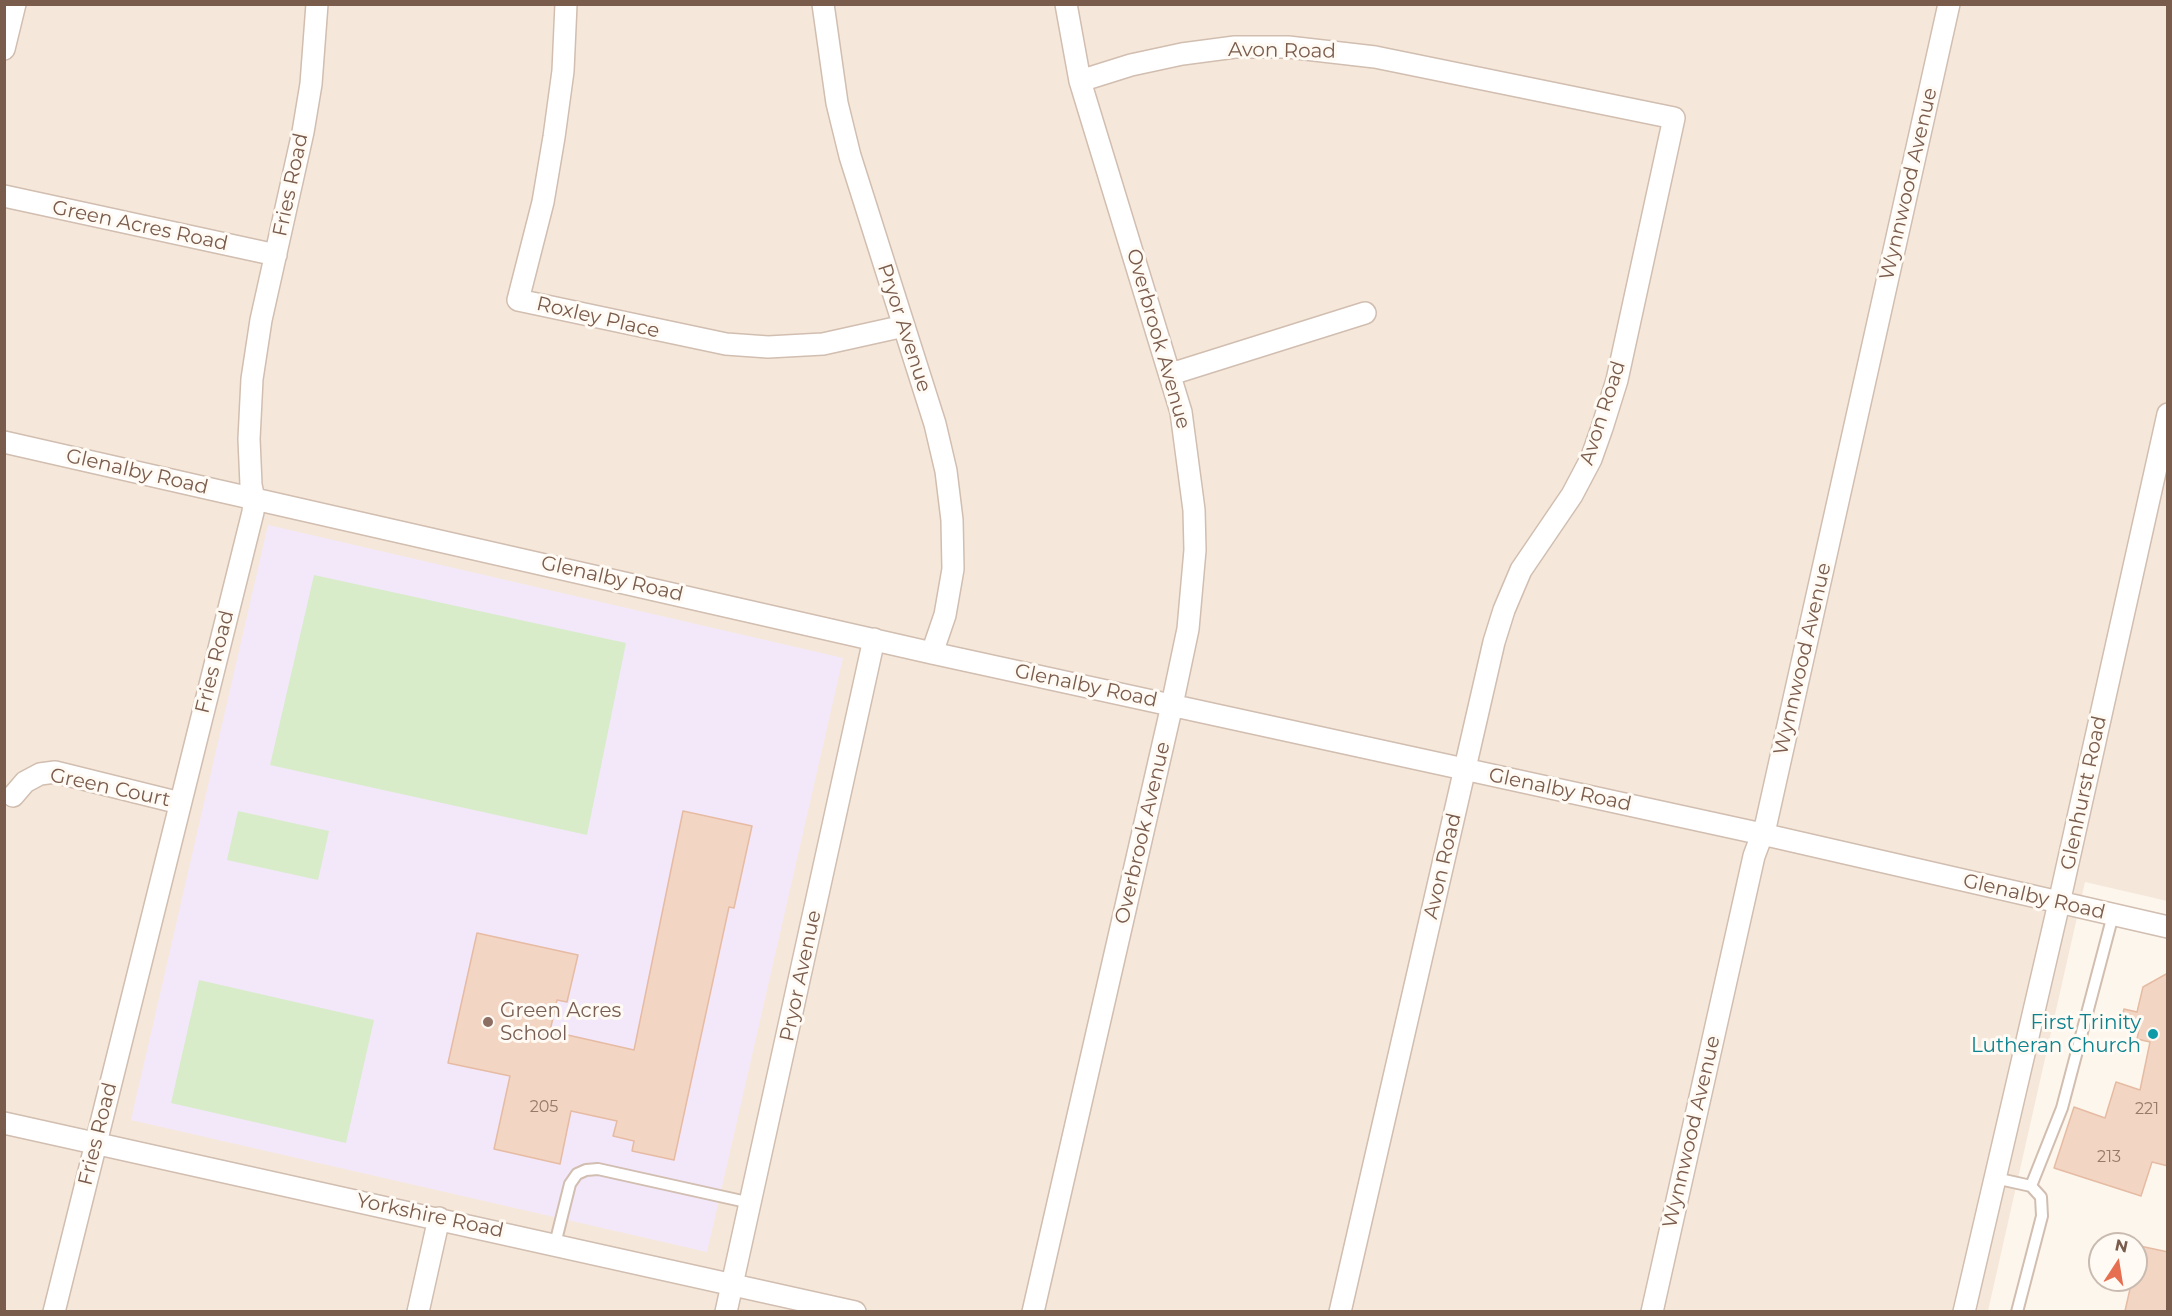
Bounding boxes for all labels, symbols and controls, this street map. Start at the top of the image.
street label: Avon Road [1228,38,1336,64]
street label: Wynnwood Avenue [1875,86,1943,282]
street label: Fries Road [268,131,314,239]
street label: Green Acres Road [50,196,230,256]
street label: Overbrook Avenue [1121,246,1195,432]
street label: Pryor Avenue [872,261,936,395]
street label: Roxley Place [534,292,662,344]
street label: Avon Road [1575,358,1631,468]
street label: Glenalby Road [64,444,210,500]
street label: Glenalby Road [539,551,685,607]
street label: Wynnwood Avenue [1769,561,1837,757]
street label: Fries Road [191,608,239,716]
street label: Glenalby Road [1012,659,1160,713]
street label: Glenhurst Road [2056,714,2112,872]
street label: Overbrook Avenue [1110,740,1176,926]
street label: Glenalby Road [1486,763,1634,817]
street label: Green Court [48,764,172,812]
street label: Avon Road [1419,811,1467,921]
street label: Glenalby Road [1961,869,2107,925]
street label: Pryor Avenue [775,908,827,1044]
place label: Green Acres School [500,999,621,1046]
place label: First Trinity Lutheran Church [1971,1011,2141,1058]
marker: Green Acres School [481,1015,495,1029]
marker: First Trinity Lutheran Church [2146,1027,2160,1041]
street label: Wynnwood Avenue [1658,1034,1726,1230]
street label: Fries Road [74,1080,122,1188]
house number: 205 [530,1097,558,1117]
house number: 221 [2135,1099,2159,1119]
house number: 213 [2097,1147,2121,1167]
street label: Yorkshire Road [354,1189,506,1243]
north arrow [2088,1232,2148,1292]
text: N [2113,1235,2130,1256]

